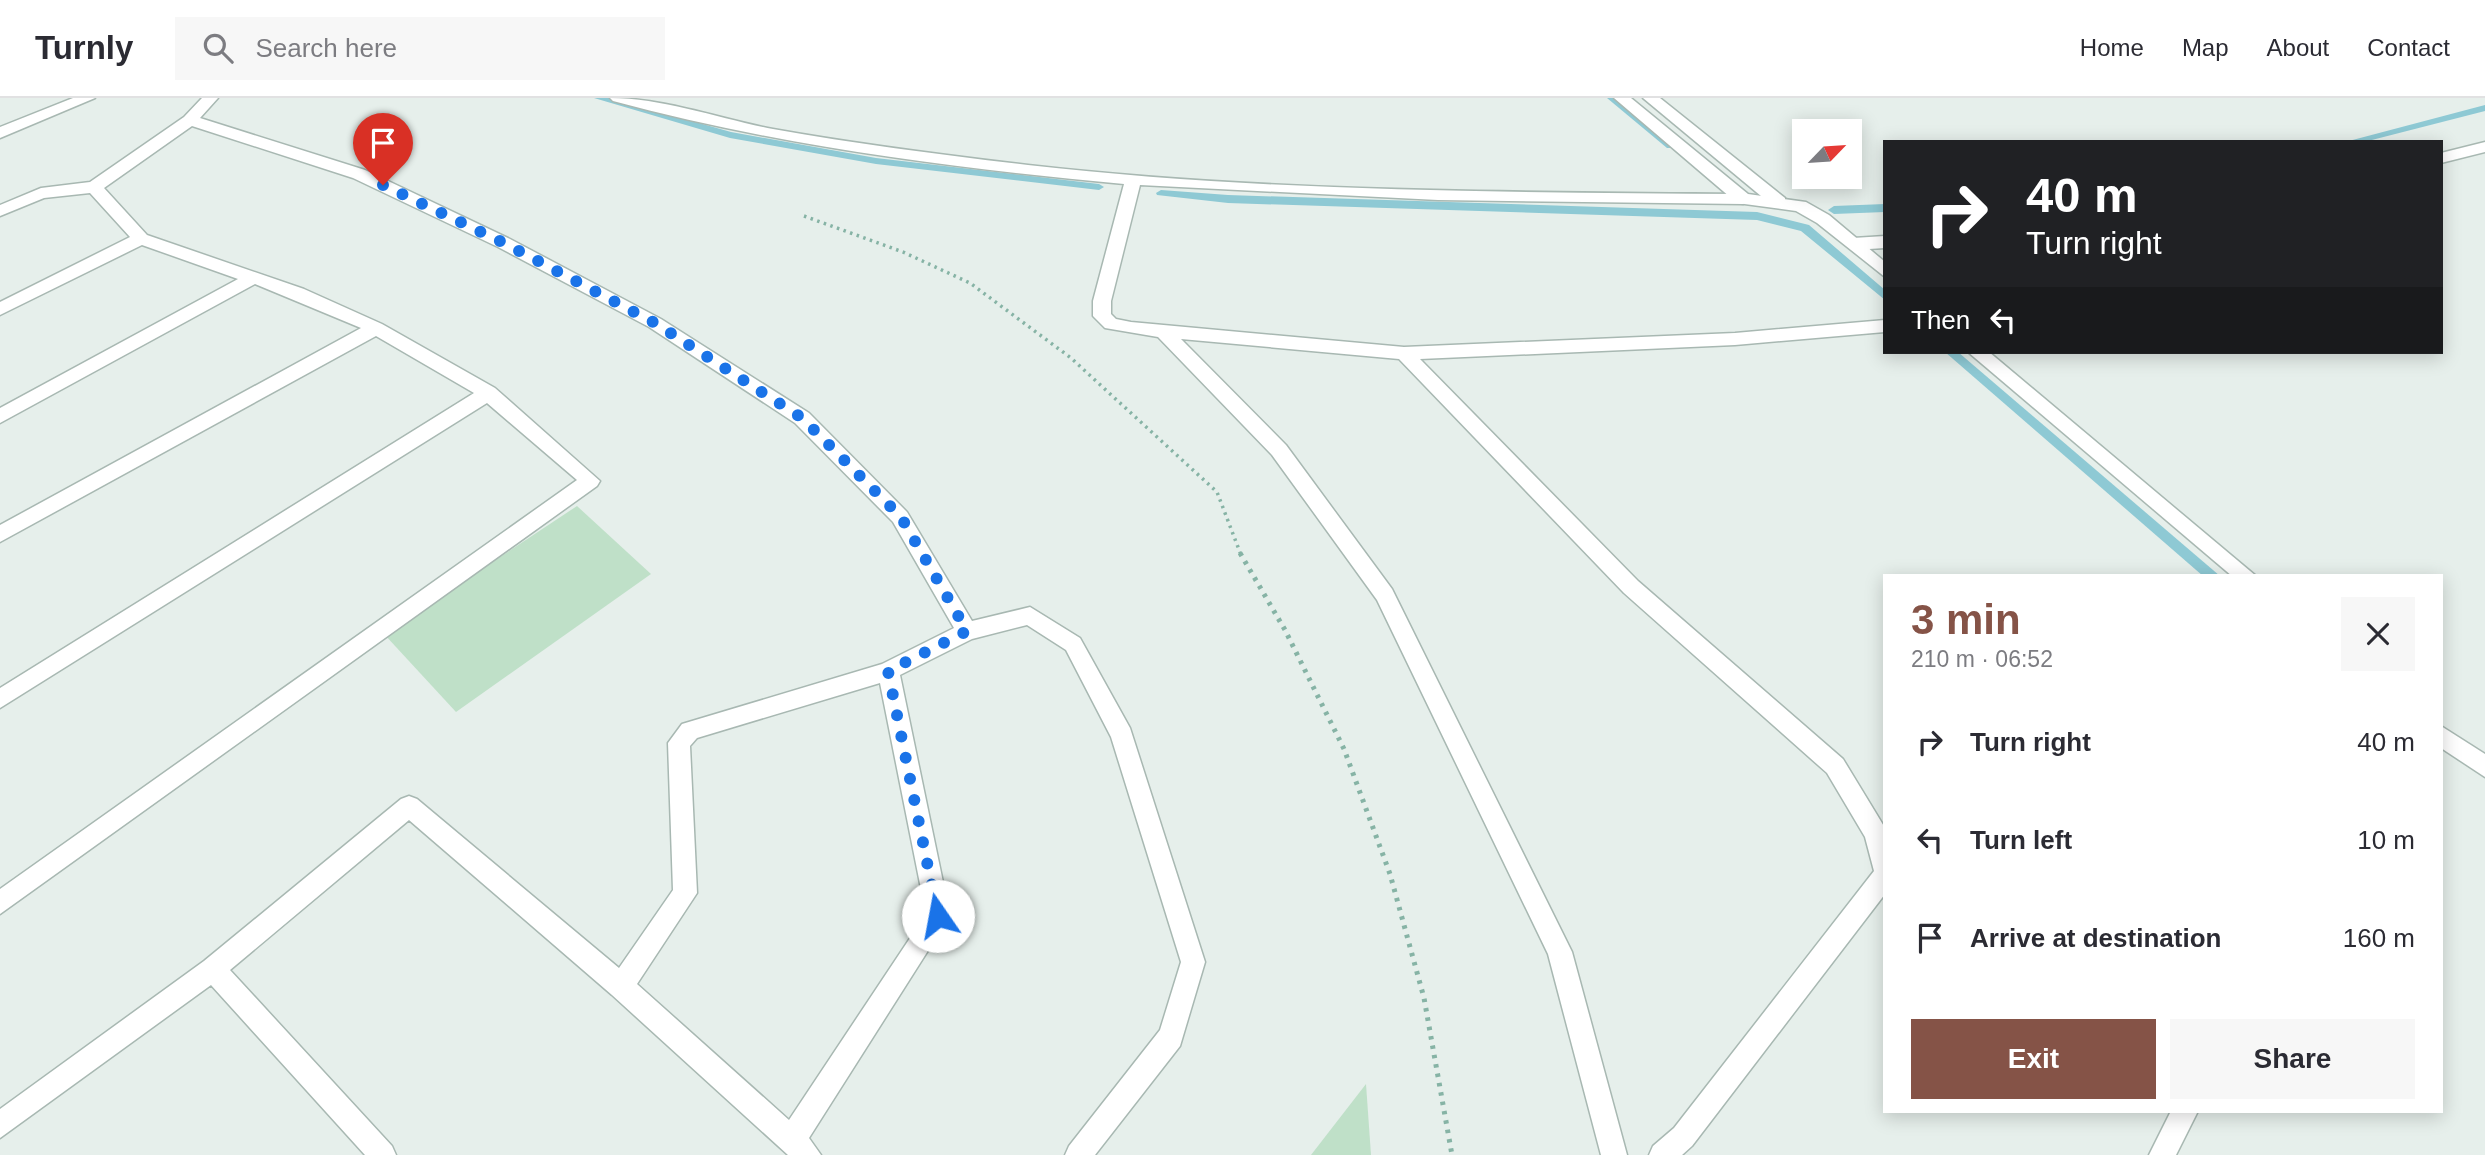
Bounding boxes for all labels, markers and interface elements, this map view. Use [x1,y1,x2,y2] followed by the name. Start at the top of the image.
[175,17,665,80] search box
[35,29,133,66] text: Turnly
[199,29,237,67] icon: search
[255,33,397,63] text: Search here
[2080,34,2144,61] text: Home
[2182,34,2229,61] text: Map
[2267,34,2329,61] text: About
[2367,34,2450,61] text: Contact
[353,113,413,185] pin
[1792,119,1862,189] north arrow
[1792,119,1862,189] map controls
[364,124,402,162] icon: arrive
[1911,168,2002,259] icon: right
[2026,168,2138,222] text: 40 m
[2026,225,2162,261] text: Turn right
[1984,301,2022,339] icon: left
[1911,305,1970,335] text: Then
[1911,596,2021,643] text: 3 min
[2341,597,2415,671] button: close
[1911,646,2053,672] text: 210 m · 06:52
[1911,723,1949,761] icon: right
[1970,727,2091,757] text: Turn right
[2357,727,2415,757] text: 40 m
[1911,821,1949,859] icon: left
[1970,825,2072,855] text: Turn left
[2357,825,2415,855] text: 10 m
[901,879,975,953] position arrow
[1911,919,1949,957] icon: arrive
[1970,923,2221,953] text: Arrive at destination
[2343,923,2415,953] text: 160 m
[1911,1019,2156,1099] button: Exit
[2170,1019,2415,1099] button: Share

